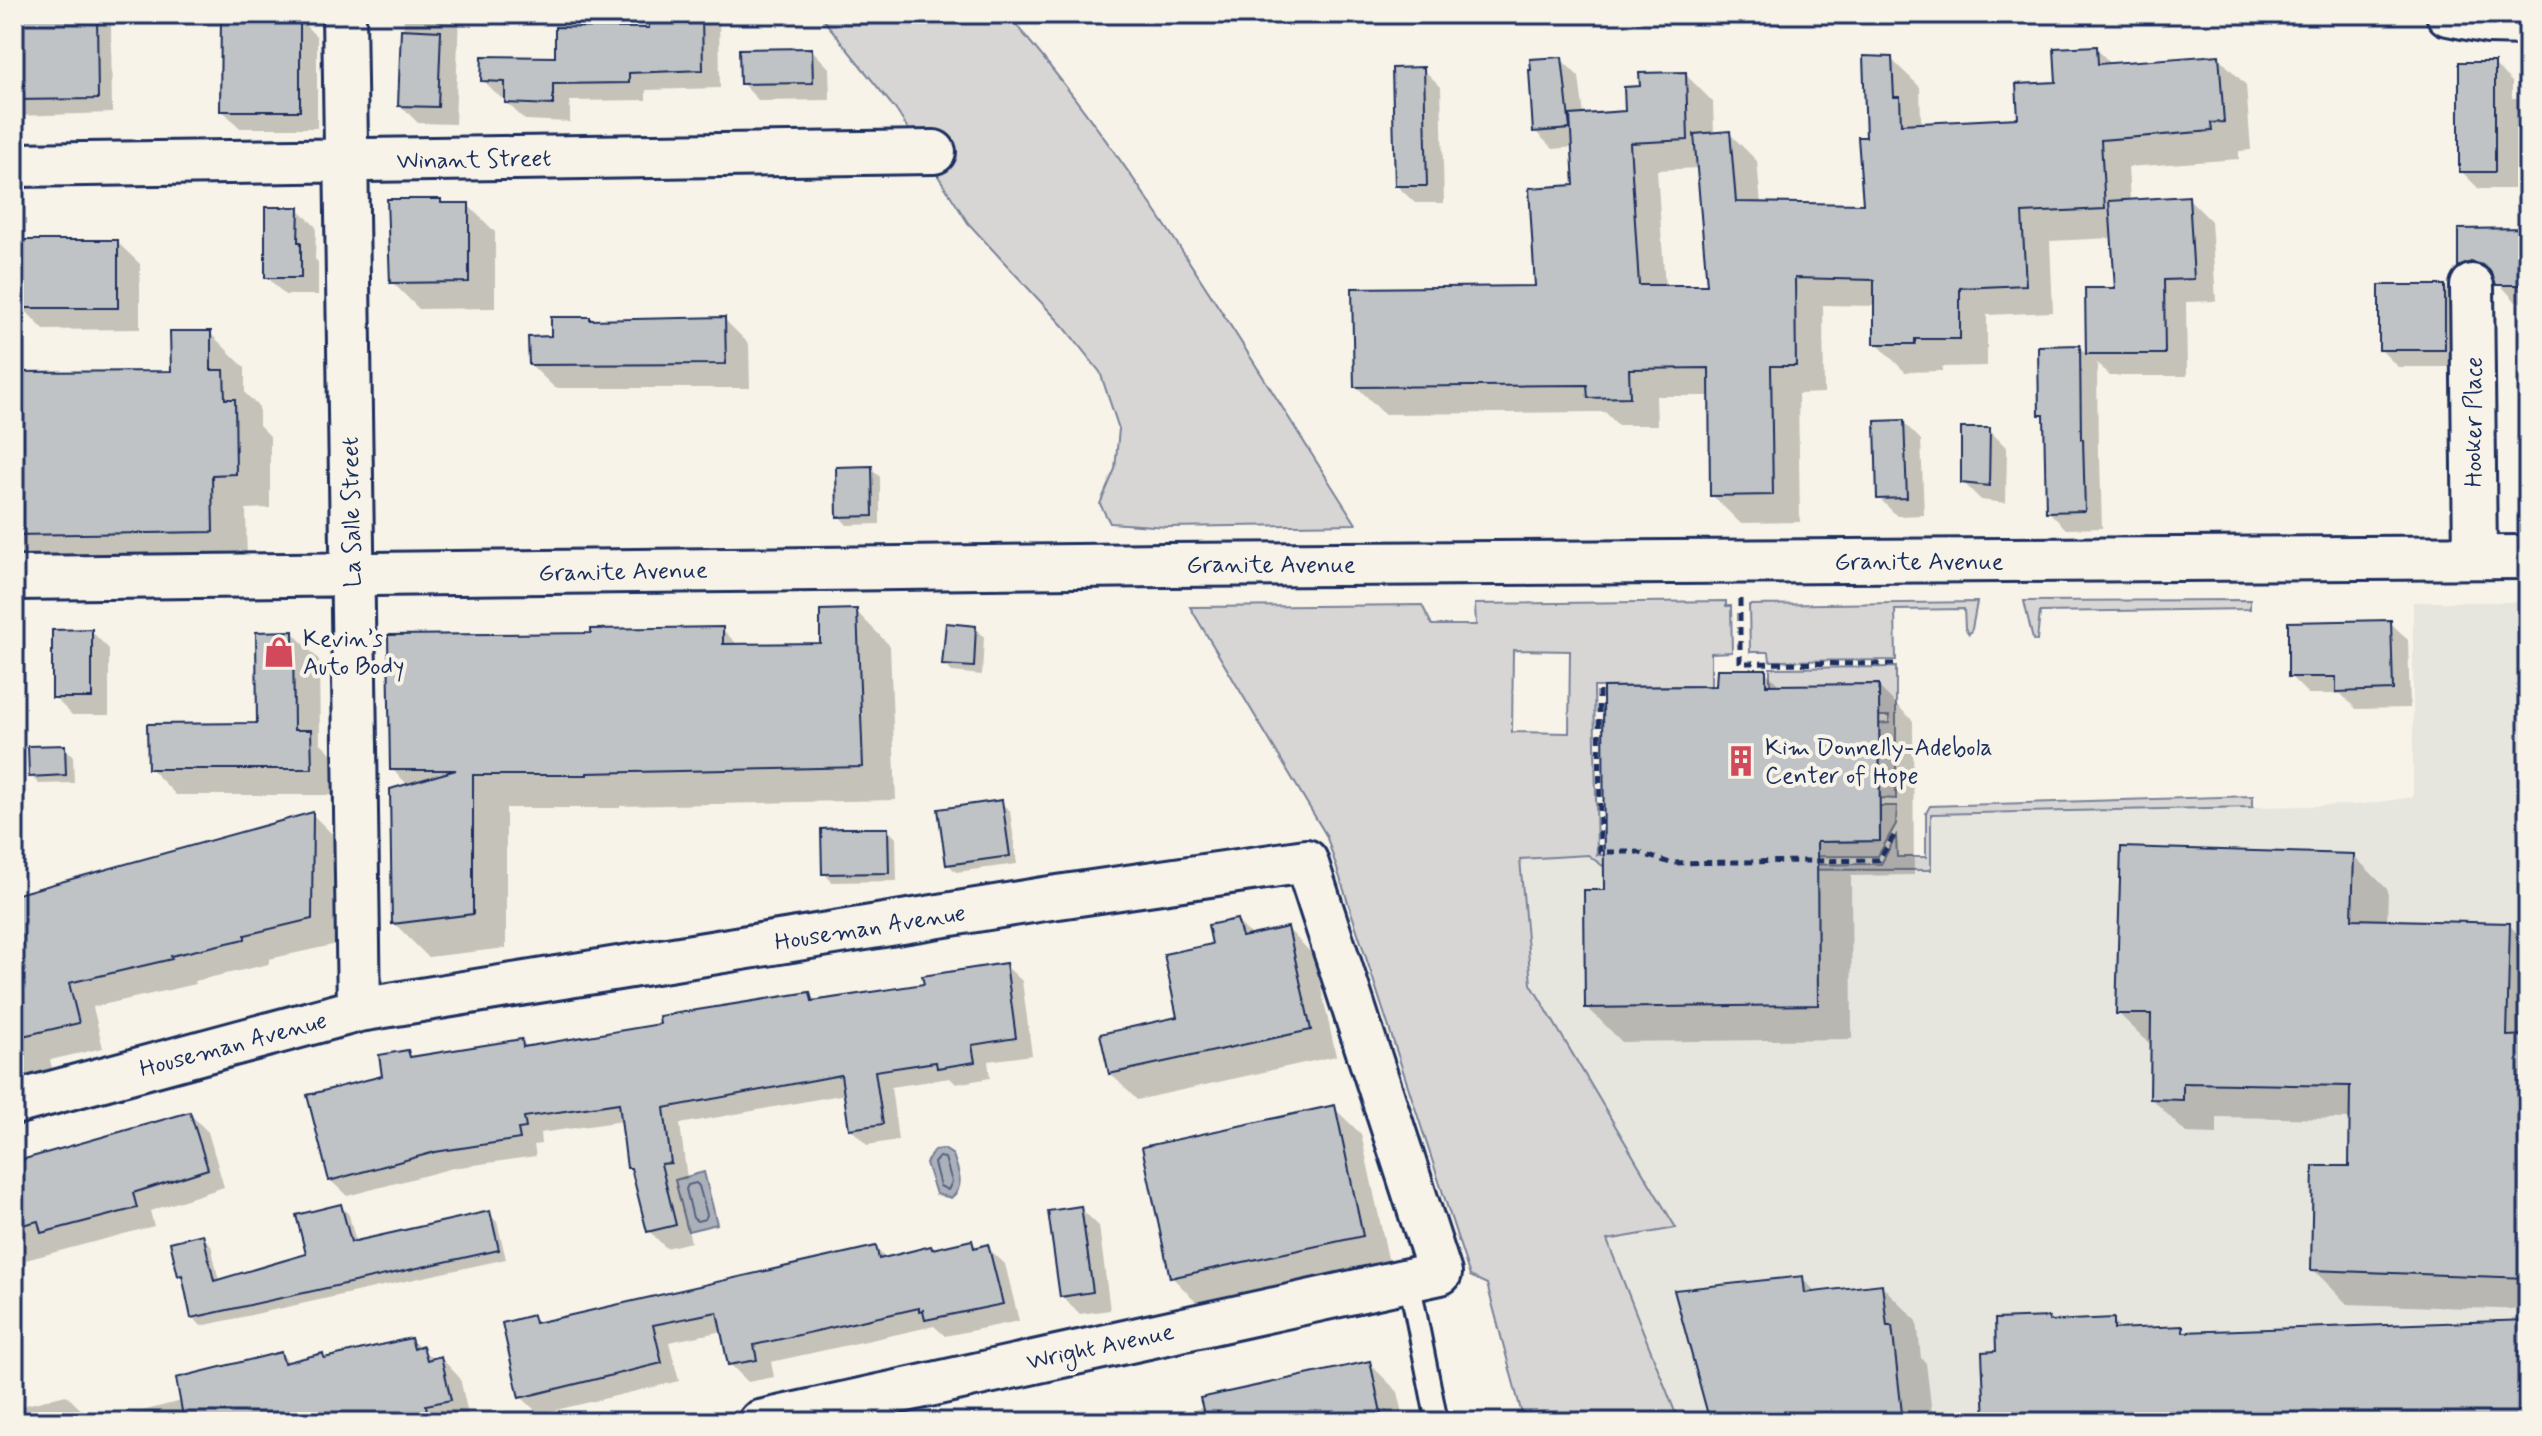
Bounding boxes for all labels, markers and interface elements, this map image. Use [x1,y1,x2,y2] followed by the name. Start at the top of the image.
[396,144,552,177] street label: Winant Street
[2459,357,2490,487] street label: Hooker Place
[336,436,369,588] street label: La Salle Street
[1834,547,2004,578] street label: Granite Avenue
[1186,550,1356,581] street label: Granite Avenue
[538,556,708,589] street label: Granite Avenue
[303,624,404,683] place label: Kevin’s Auto Body
[262,635,296,669] shop icon: Kevin’s Auto Body
[1765,733,1993,792] place label: Kim Donnelly-Adebola Center of Hope
[1724,744,1758,778] building icon: Kim Donnelly-Adebola Center of Hope
[773,898,968,959] street label: Houseman Avenue
[136,1006,331,1085] street label: Houseman Avenue
[1024,1317,1177,1380] street label: Wright Avenue

